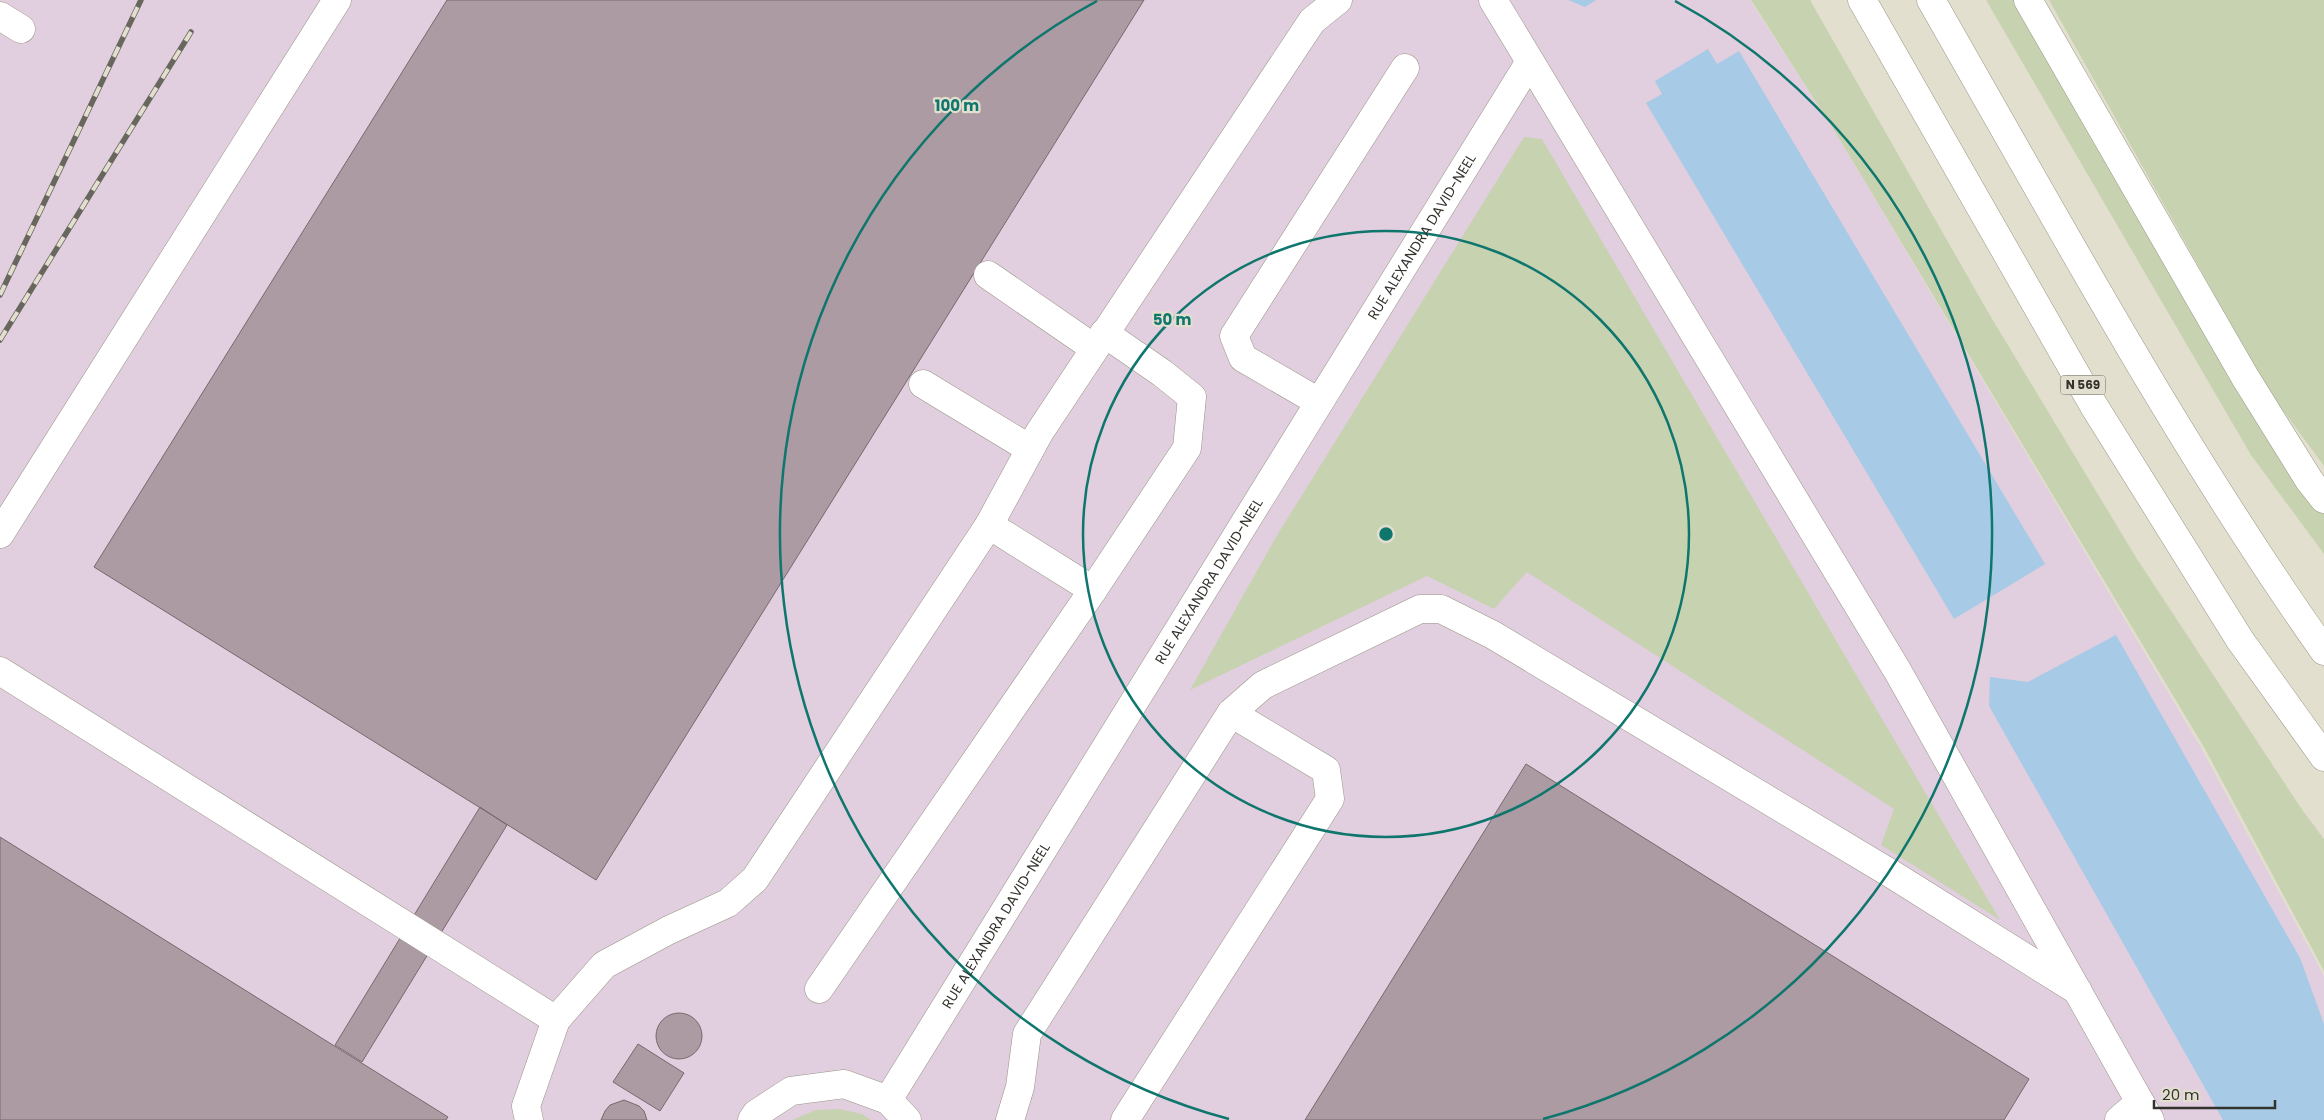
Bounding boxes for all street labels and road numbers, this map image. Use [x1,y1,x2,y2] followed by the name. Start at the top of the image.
[1363,150,1480,323] street label: RUE ALEXANDRA DAVID-NEEL
[2060,376,2106,394] road number: N 569
[1150,494,1268,668] street label: RUE ALEXANDRA DAVID-NEEL
[937,839,1055,1012] street label: RUE ALEXANDRA DAVID-NEEL

